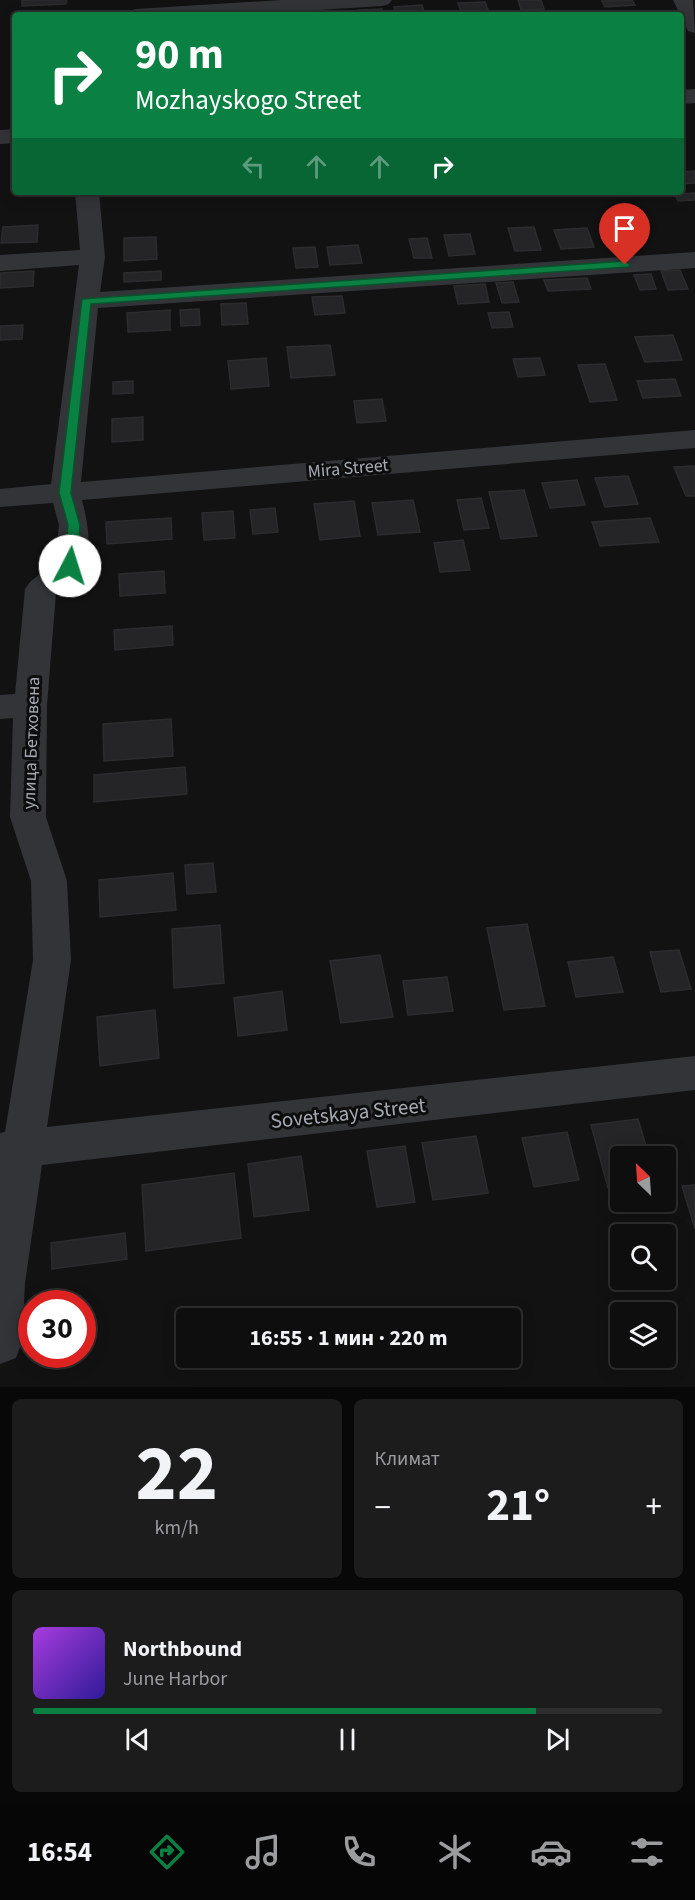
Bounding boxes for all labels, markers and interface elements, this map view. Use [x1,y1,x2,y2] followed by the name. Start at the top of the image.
[135,25,224,85] text: 90 m
[36,36,114,114] icon: right
[135,81,361,120] text: Mozhayskogo Street
[237,150,270,183] icon: left
[300,150,333,183] icon: ahead
[363,150,396,183] icon: ahead
[426,150,459,183] icon: right
[599,203,650,265] pin
[608,212,641,245] icon: arrive
[307,453,390,484] street label: Mira Street
[38,534,102,598] position arrow
[17,676,46,810] street label: улица Бетховена
[269,1090,427,1136] street label: Sovetskaya Street
[610,1146,676,1212] north arrow
[610,1146,676,1368] map controls
[610,1224,676,1290] button: search
[18,1290,96,1368] speed limit sign: 30
[610,1302,676,1368] button: layers
[249,1322,448,1354] text: 16:55 · 1 мин · 220 m
[136,1419,218,1530] text: 22
[375,1445,440,1473] text: Климат
[486,1474,550,1538] text: 21°
[375,1484,391,1531] text: −
[646,1484,662,1531] text: +
[155,1514,199,1542] text: km/h
[123,1633,242,1665] text: Northbound
[123,1665,227,1693] text: June Harbor
[121,1723,154,1756] icon: previous
[331,1723,364,1756] icon: pause
[541,1723,574,1756] icon: next
[146,1831,188,1873] icon: directions
[242,1831,284,1873] icon: music
[338,1831,380,1873] icon: phone
[434,1831,476,1873] icon: climate
[530,1831,572,1873] icon: car
[626,1831,668,1873] icon: filters
[27,1833,92,1872] text: 16:54

